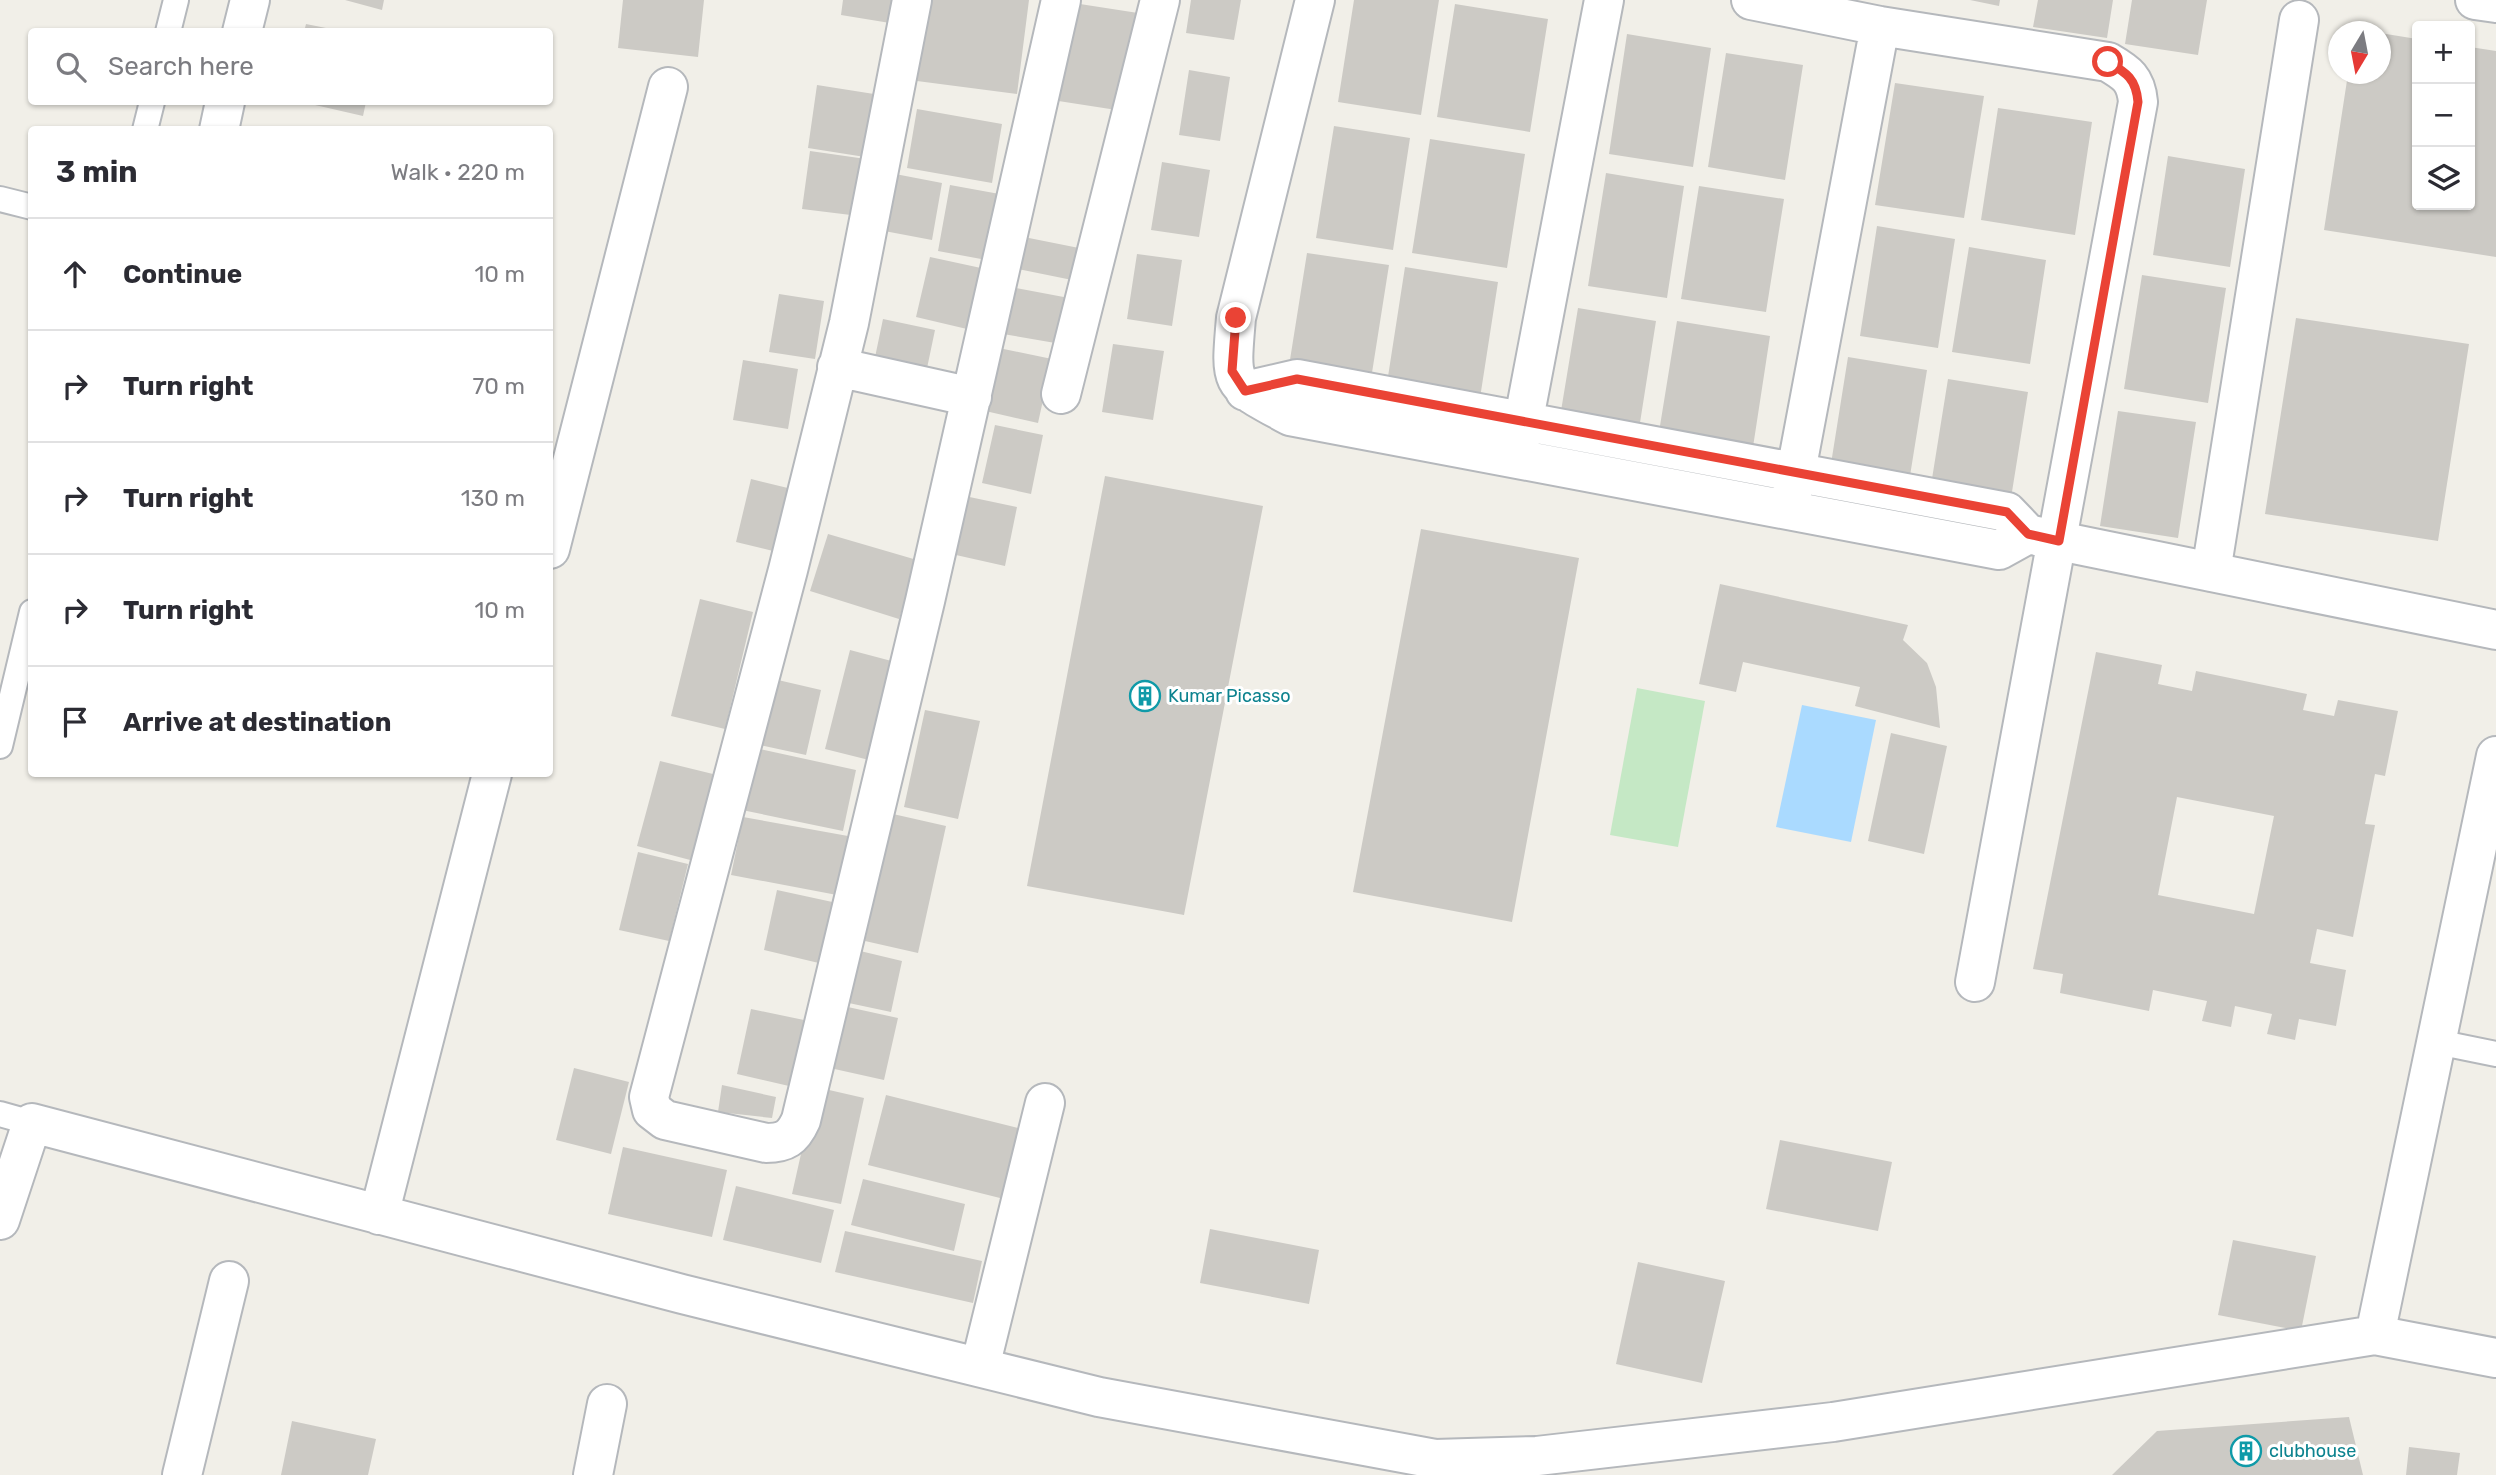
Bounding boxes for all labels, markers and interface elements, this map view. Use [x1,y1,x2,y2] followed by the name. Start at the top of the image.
[2328,21,2391,84] north arrow
[2412,21,2475,210] map controls
[2412,21,2475,84] button: +
[28,28,553,105] search box
[2092,46,2123,77] route start
[52,48,90,86] icon: search
[108,51,254,82] text: Search here
[2412,84,2475,147] button: −
[2412,147,2475,210] button: layers
[56,154,138,190] text: 3 min
[391,158,525,186] text: Walk · 220 m
[56,255,94,293] icon: ahead
[123,259,242,290] text: Continue
[474,260,525,288] text: 10 m
[1220,302,1251,333] route end
[56,367,94,405] icon: right
[123,371,253,402] text: Turn right
[473,372,525,400] text: 70 m
[56,479,94,517] icon: right
[123,483,253,514] text: Turn right
[461,484,525,512] text: 130 m
[56,591,94,629] icon: right
[123,595,253,626] text: Turn right
[474,596,525,624] text: 10 m
[1128,679,1162,713] building icon: Kumar Picasso
[1168,685,1291,707] place label: Kumar Picasso
[56,703,94,741] icon: arrive
[123,707,391,738] text: Arrive at destination
[2229,1434,2263,1468] building icon: clubhouse
[2269,1440,2356,1462] place label: clubhouse

